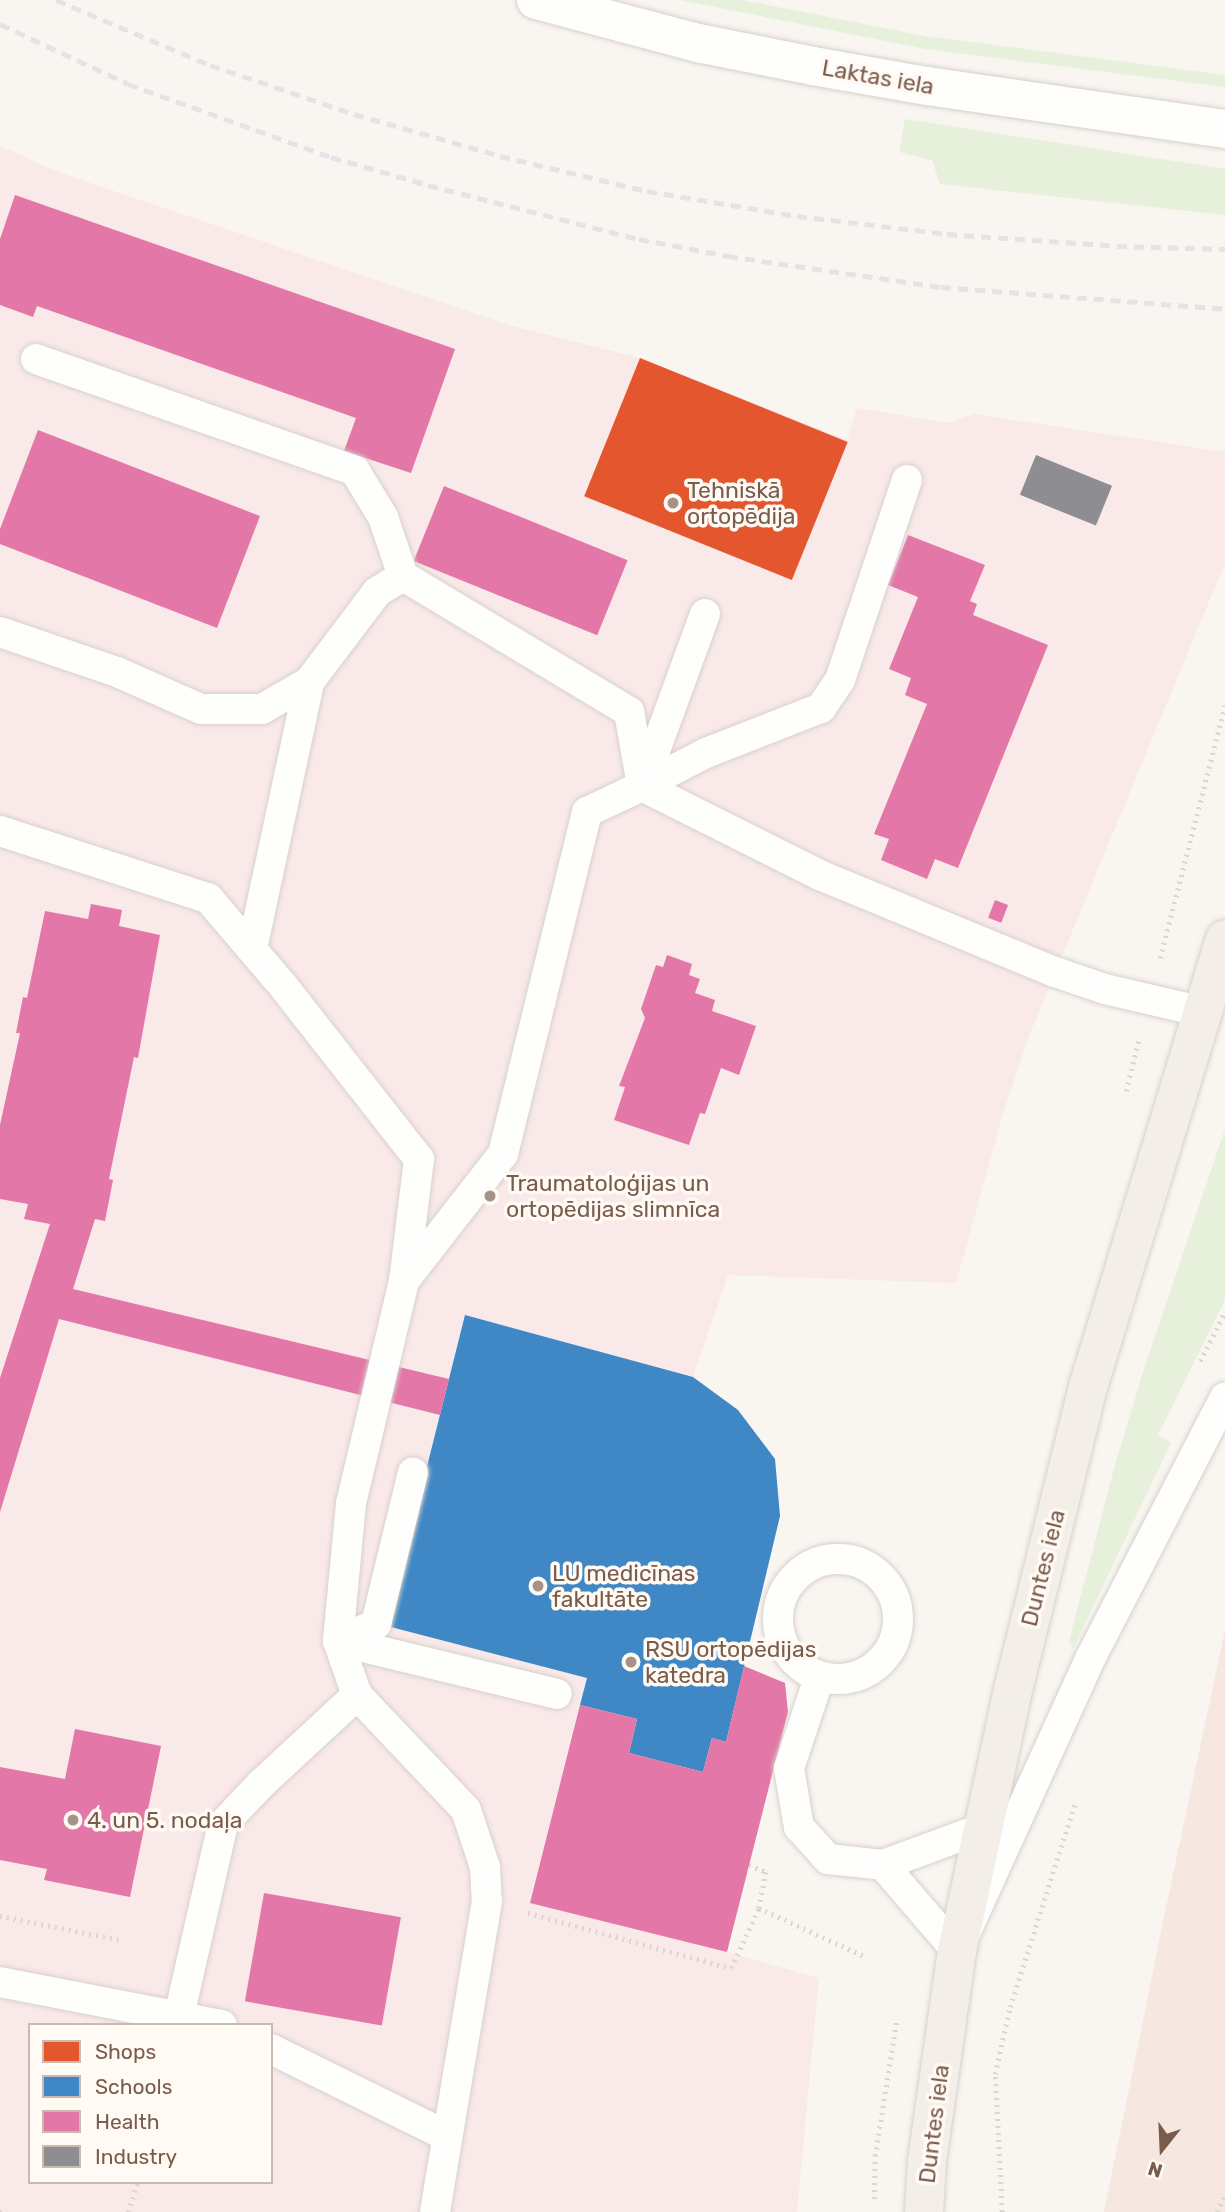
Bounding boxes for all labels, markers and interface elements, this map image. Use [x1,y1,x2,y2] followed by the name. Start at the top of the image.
[820,54,936,100] street label: Laktas iela
[687,476,796,530] place label: Tehniskā ortopēdija
[665,495,681,511] marker: Tehniskā ortopēdija
[506,1169,720,1223] place label: Traumatoloģijas un ortopēdijas slimnīca
[480,1186,500,1206] marker: Traumatoloģijas un ortopēdijas slimnīca
[1015,1507,1071,1629] street label: Duntes iela
[552,1559,696,1613] place label: LU medicīnas fakultāte
[530,1578,546,1594] marker: LU medicīnas fakultāte
[645,1635,816,1689] place label: RSU ortopēdijas katedra
[623,1654,639,1670] marker: RSU ortopēdijas katedra
[87,1806,242,1834] place label: 4. un 5. nodaļa
[65,1812,81,1828] marker: 4. un 5. nodaļa
[28,2023,273,2184] legend
[95,2039,156,2064] text: Shops
[913,2063,955,2185] street label: Duntes iela
[95,2074,172,2099] text: Schools
[95,2109,159,2134] text: Health
[1127,2114,1197,2184] north arrow
[95,2144,177,2169] text: Industry
[1145,2156,1165,2182] text: N

